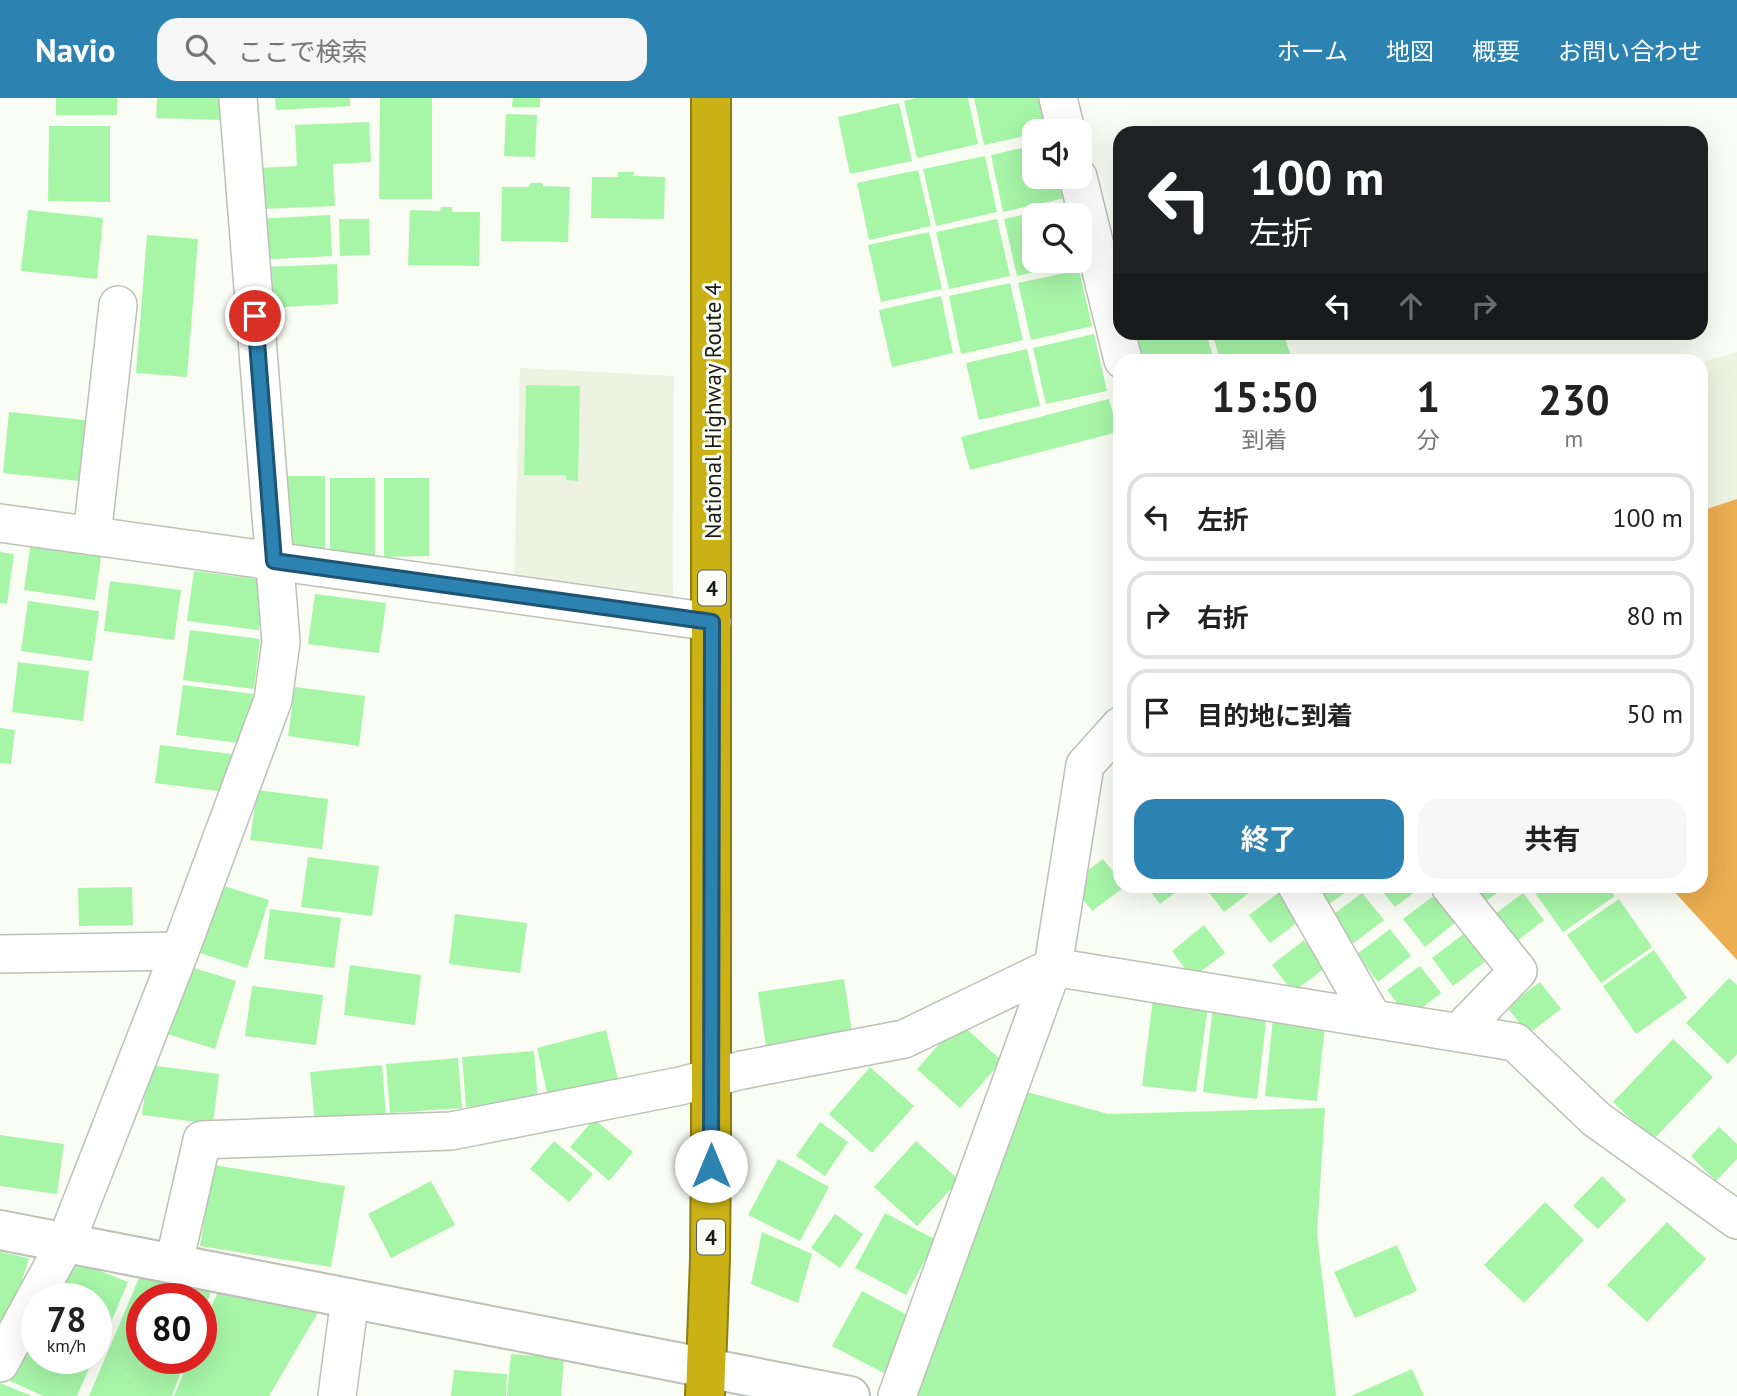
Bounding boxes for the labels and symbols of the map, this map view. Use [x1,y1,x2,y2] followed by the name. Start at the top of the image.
[698,282,727,539] street label: National Highway Route 4
[225,286,285,346] pin
[698,570,726,606] road number: 4
[674,1129,748,1203] position arrow
[697,1220,725,1254] road number: 4
[126,1283,217,1374] speed limit sign: 80

